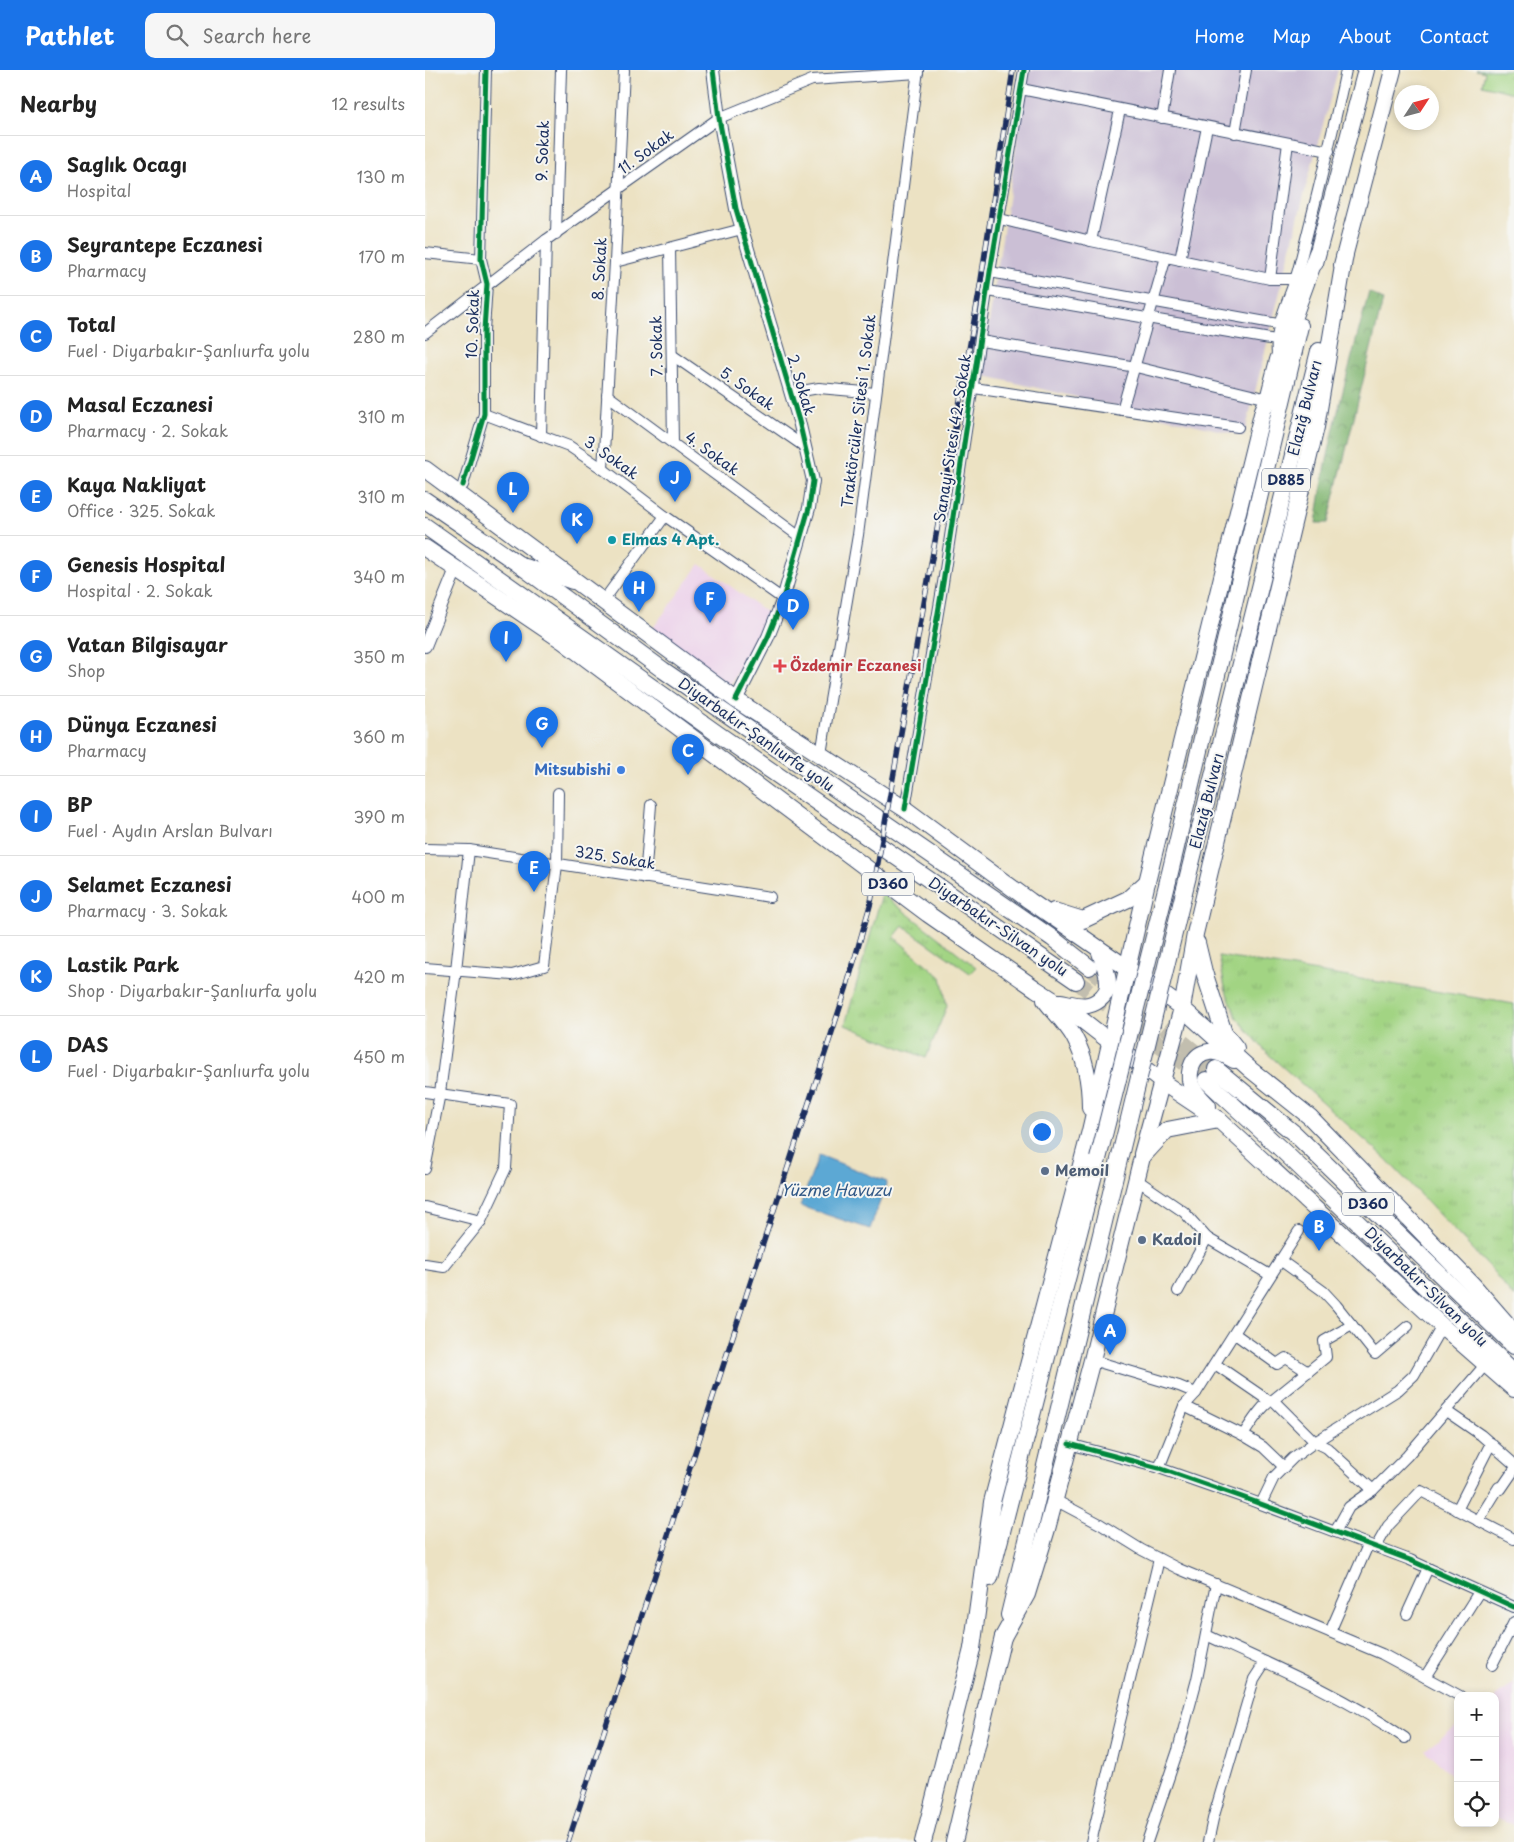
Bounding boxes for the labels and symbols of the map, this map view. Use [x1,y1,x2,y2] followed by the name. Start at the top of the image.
[1394,85,1439,130] north arrow
[529,119,554,182] street label: 9. Sokak
[612,122,678,179] street label: 11. Sokak
[585,236,612,301] street label: 8. Sokak
[459,288,484,359] street label: 10. Sokak
[834,312,881,509] street label: Traktörcüler Sitesi 1. Sokak
[643,315,668,377] street label: 7. Sokak
[782,351,823,418] street label: 2. Sokak
[927,351,976,524] street label: Sanayi Sitesi 42. Sokak
[1281,357,1327,458] street label: Elazığ Bulvarı
[716,360,781,415] street label: 5. Sokak
[681,425,745,481] street label: 4. Sokak
[580,429,644,484] street label: 3. Sokak
[659,461,691,502] pin: J
[1262,468,1310,492] road number: D885
[497,472,529,513] pin: L
[561,503,593,544] pin: K
[622,527,719,550] place label: Elmas 4 Apt.
[606,534,618,546] marker: Elmas 4 Apt.
[623,571,655,612] pin: H
[694,582,726,623] pin: F
[777,589,809,630] pin: D
[490,621,522,662] pin: I
[790,653,921,676] place label: Özdemir Eczanesi
[774,660,786,672] marker: Özdemir Eczanesi
[674,671,840,796] street label: Diyarbakır-Şanlıurfa yolu
[526,707,558,748] pin: G
[672,734,704,775] pin: C
[1183,750,1229,851] street label: Elazığ Bulvarı
[534,757,611,780] place label: Mitsubishi
[615,764,627,776] marker: Mitsubishi
[573,839,658,874] street label: 325. Sokak
[518,851,550,892] pin: E
[924,870,1073,981] street label: Diyarbakır-Silvan yolu
[862,872,914,896] road number: D360
[1029,1119,1055,1145] your location
[1055,1158,1109,1181] place label: Memoil
[1039,1165,1051,1177] marker: Memoil
[781,1177,893,1201] water label: Yüzme Havuzu
[1342,1192,1394,1216] road number: D360
[1303,1210,1335,1251] pin: B
[1360,1221,1494,1351] street label: Diyarbakır-Silvan yolu
[1152,1227,1202,1250] place label: Kadoil
[1136,1234,1148,1246] marker: Kadoil
[1094,1314,1126,1355] pin: A

